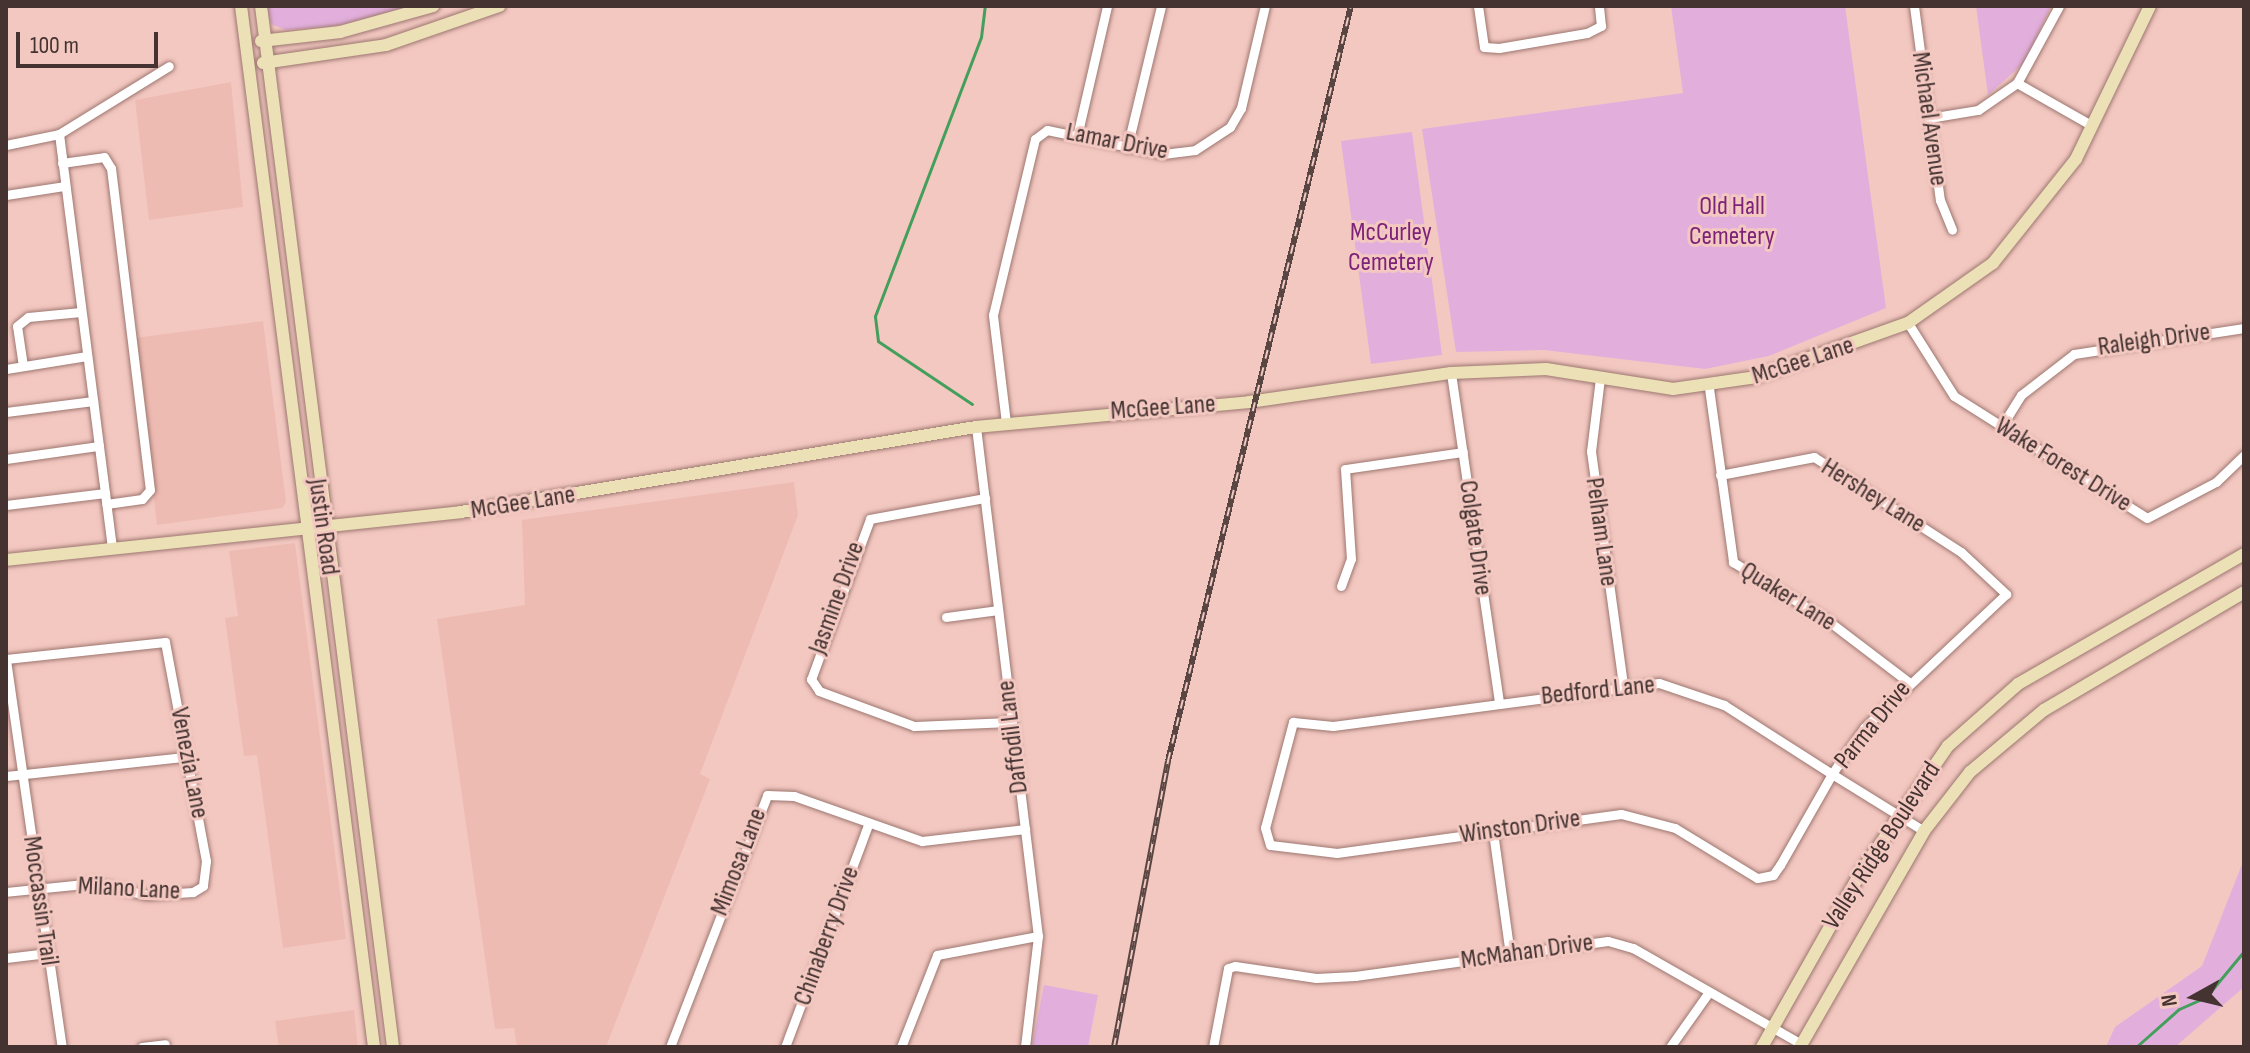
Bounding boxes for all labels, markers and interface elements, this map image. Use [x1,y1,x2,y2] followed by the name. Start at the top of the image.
[20,16,162,66] scale bar
[30,31,79,60] text: 100 m
[1904,50,1954,188] street label: Michael Avenue
[1063,117,1171,167] street label: Lamar Drive
[1689,191,1775,252] park label: Old Hall Cemetery
[1348,217,1434,278] park label: McCurley Cemetery
[2096,317,2212,363] street label: Raleigh Drive
[1748,330,1858,392] street label: McGee Lane
[1109,389,1217,427] street label: McGee Lane
[1989,411,2137,519] street label: Wake Forest Drive
[1815,452,1931,540] street label: Hershey Lane
[1578,476,1624,588] street label: Pelham Lane
[301,477,345,577] street label: Justin Road
[469,479,577,527] street label: McGee Lane
[1451,479,1499,597] street label: Colgate Drive
[802,538,872,658] street label: Jasmine Drive
[1735,556,1841,638] street label: Quaker Lane
[1540,670,1656,712] street label: Bedford Lane
[1828,675,1918,775] street label: Parma Drive
[991,679,1035,795] street label: Daffodil Lane
[163,705,215,821] street label: Venezia Lane
[1816,756,1948,936] street label: Valley Ridge Boulevard
[1458,803,1582,851] street label: Winston Drive
[704,804,774,920] street label: Mimosa Lane
[15,834,65,968] street label: Moccassin Trail
[787,862,867,1010] street label: Chinaberry Drive
[77,871,181,907] street label: Milano Lane
[1459,927,1595,977] street label: McMahan Drive
[2154,957,2234,1037] north arrow
[2156,993,2184,1008] text: N

